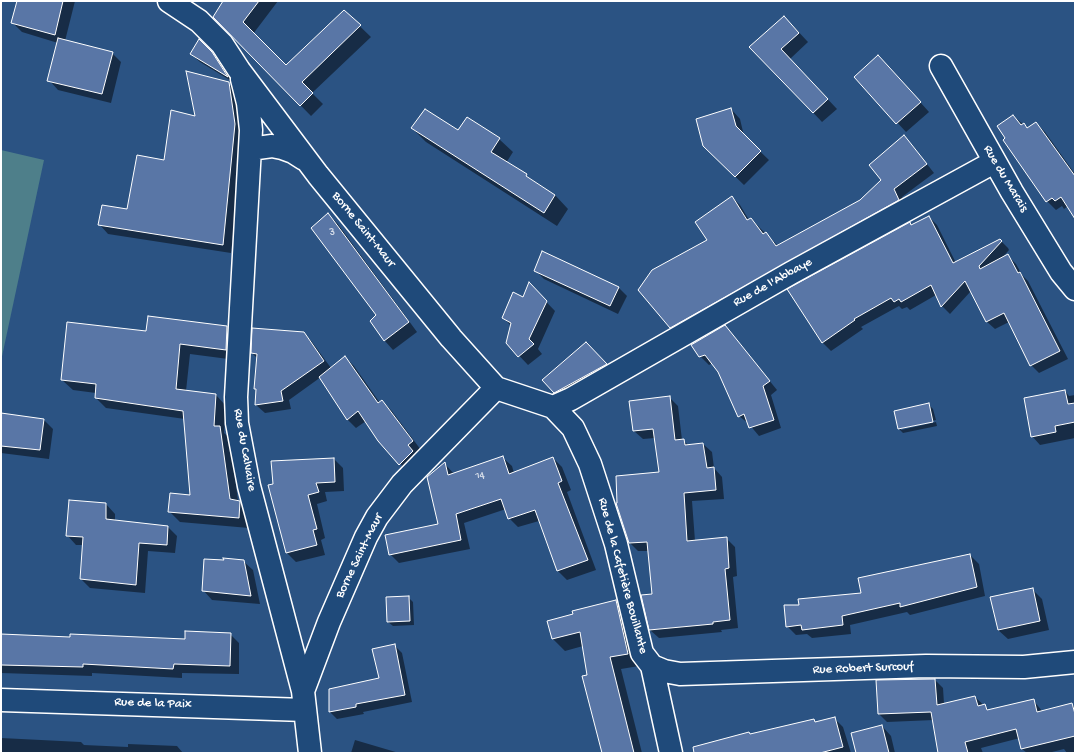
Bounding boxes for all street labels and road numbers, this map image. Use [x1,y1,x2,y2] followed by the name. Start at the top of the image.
[979,143,1031,215] street label: Rue du Marais
[328,189,398,271] street label: Borne Saint-Maur
[731,255,815,311] street label: Rue de l'Abbaye
[229,407,259,493] street label: Rue du Calvaire
[594,496,650,656] street label: Rue de la Cafetière Bouillante
[333,511,387,601] street label: Borne Saint-Maur
[812,659,914,679] street label: Rue Robert Surcouf
[114,695,192,713] street label: Rue de la Paix

